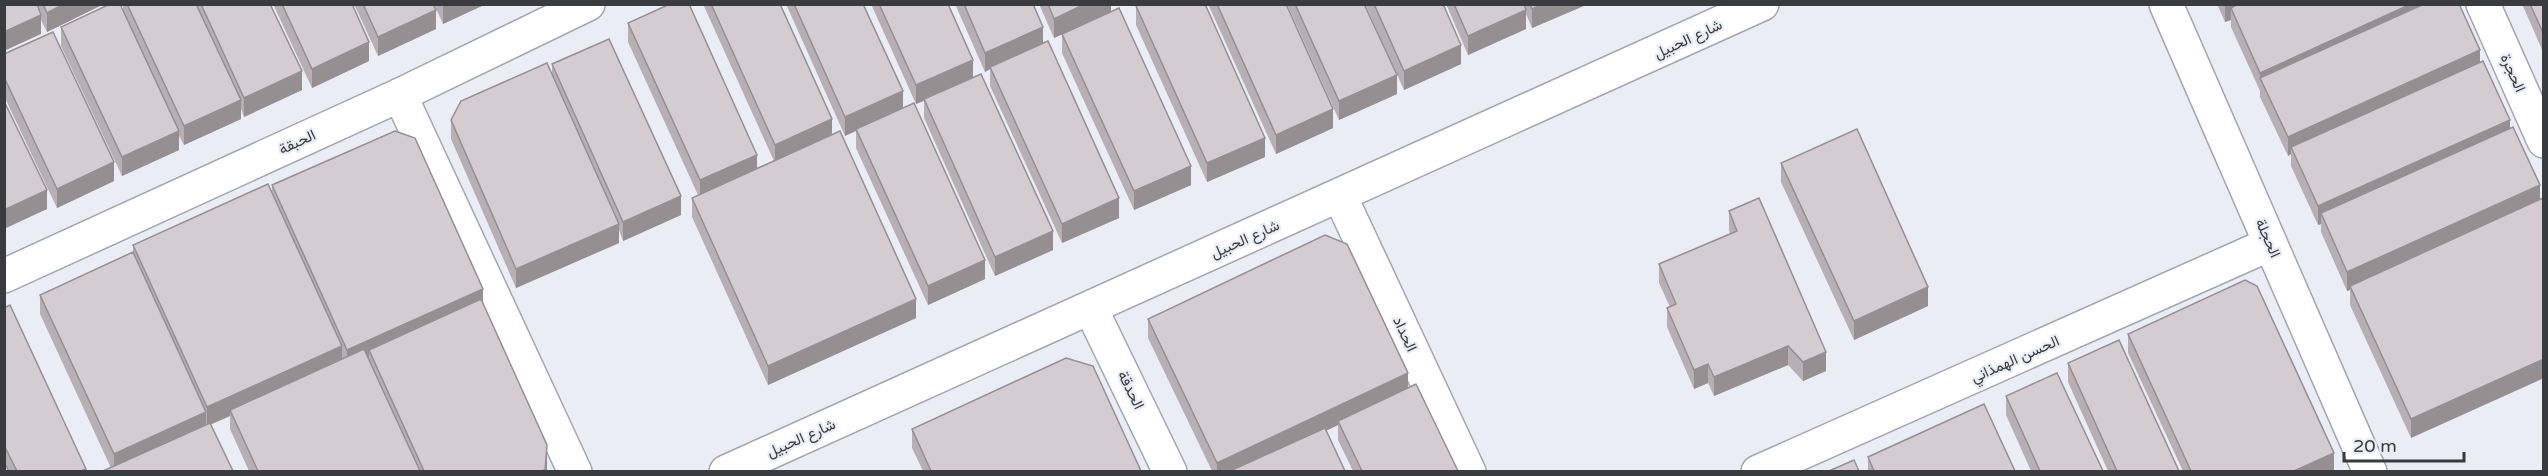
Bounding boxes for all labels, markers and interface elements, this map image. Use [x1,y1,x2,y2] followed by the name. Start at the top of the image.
[1651,15,1726,64] street label: شارع الحبيل
[2497,51,2529,95] street label: الحجرة
[276,126,318,158] street label: الحبقة
[1208,216,1283,264] street label: شارع الحبيل
[2251,216,2285,260] street label: الحجلة
[1389,314,1421,354] street label: الحداد
[1968,332,2064,390] street label: الحسن الهمذاني
[1114,368,1148,412] street label: الحدقة
[764,415,839,463] street label: شارع الحبيل
[2344,425,2464,463] scale bar
[2353,435,2397,457] text: 20 m

